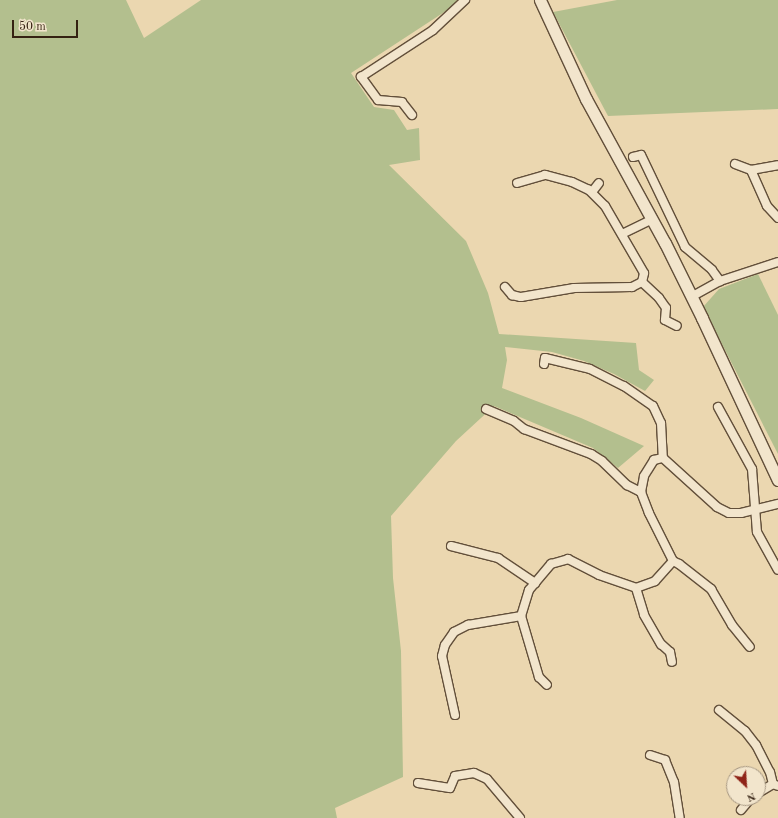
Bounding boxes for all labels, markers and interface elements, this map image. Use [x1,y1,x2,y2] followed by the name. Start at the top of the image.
[14,12,80,38] scale bar
[19,21,46,33] text: 50 m
[726,766,766,806] north arrow
[745,790,757,803] text: N

